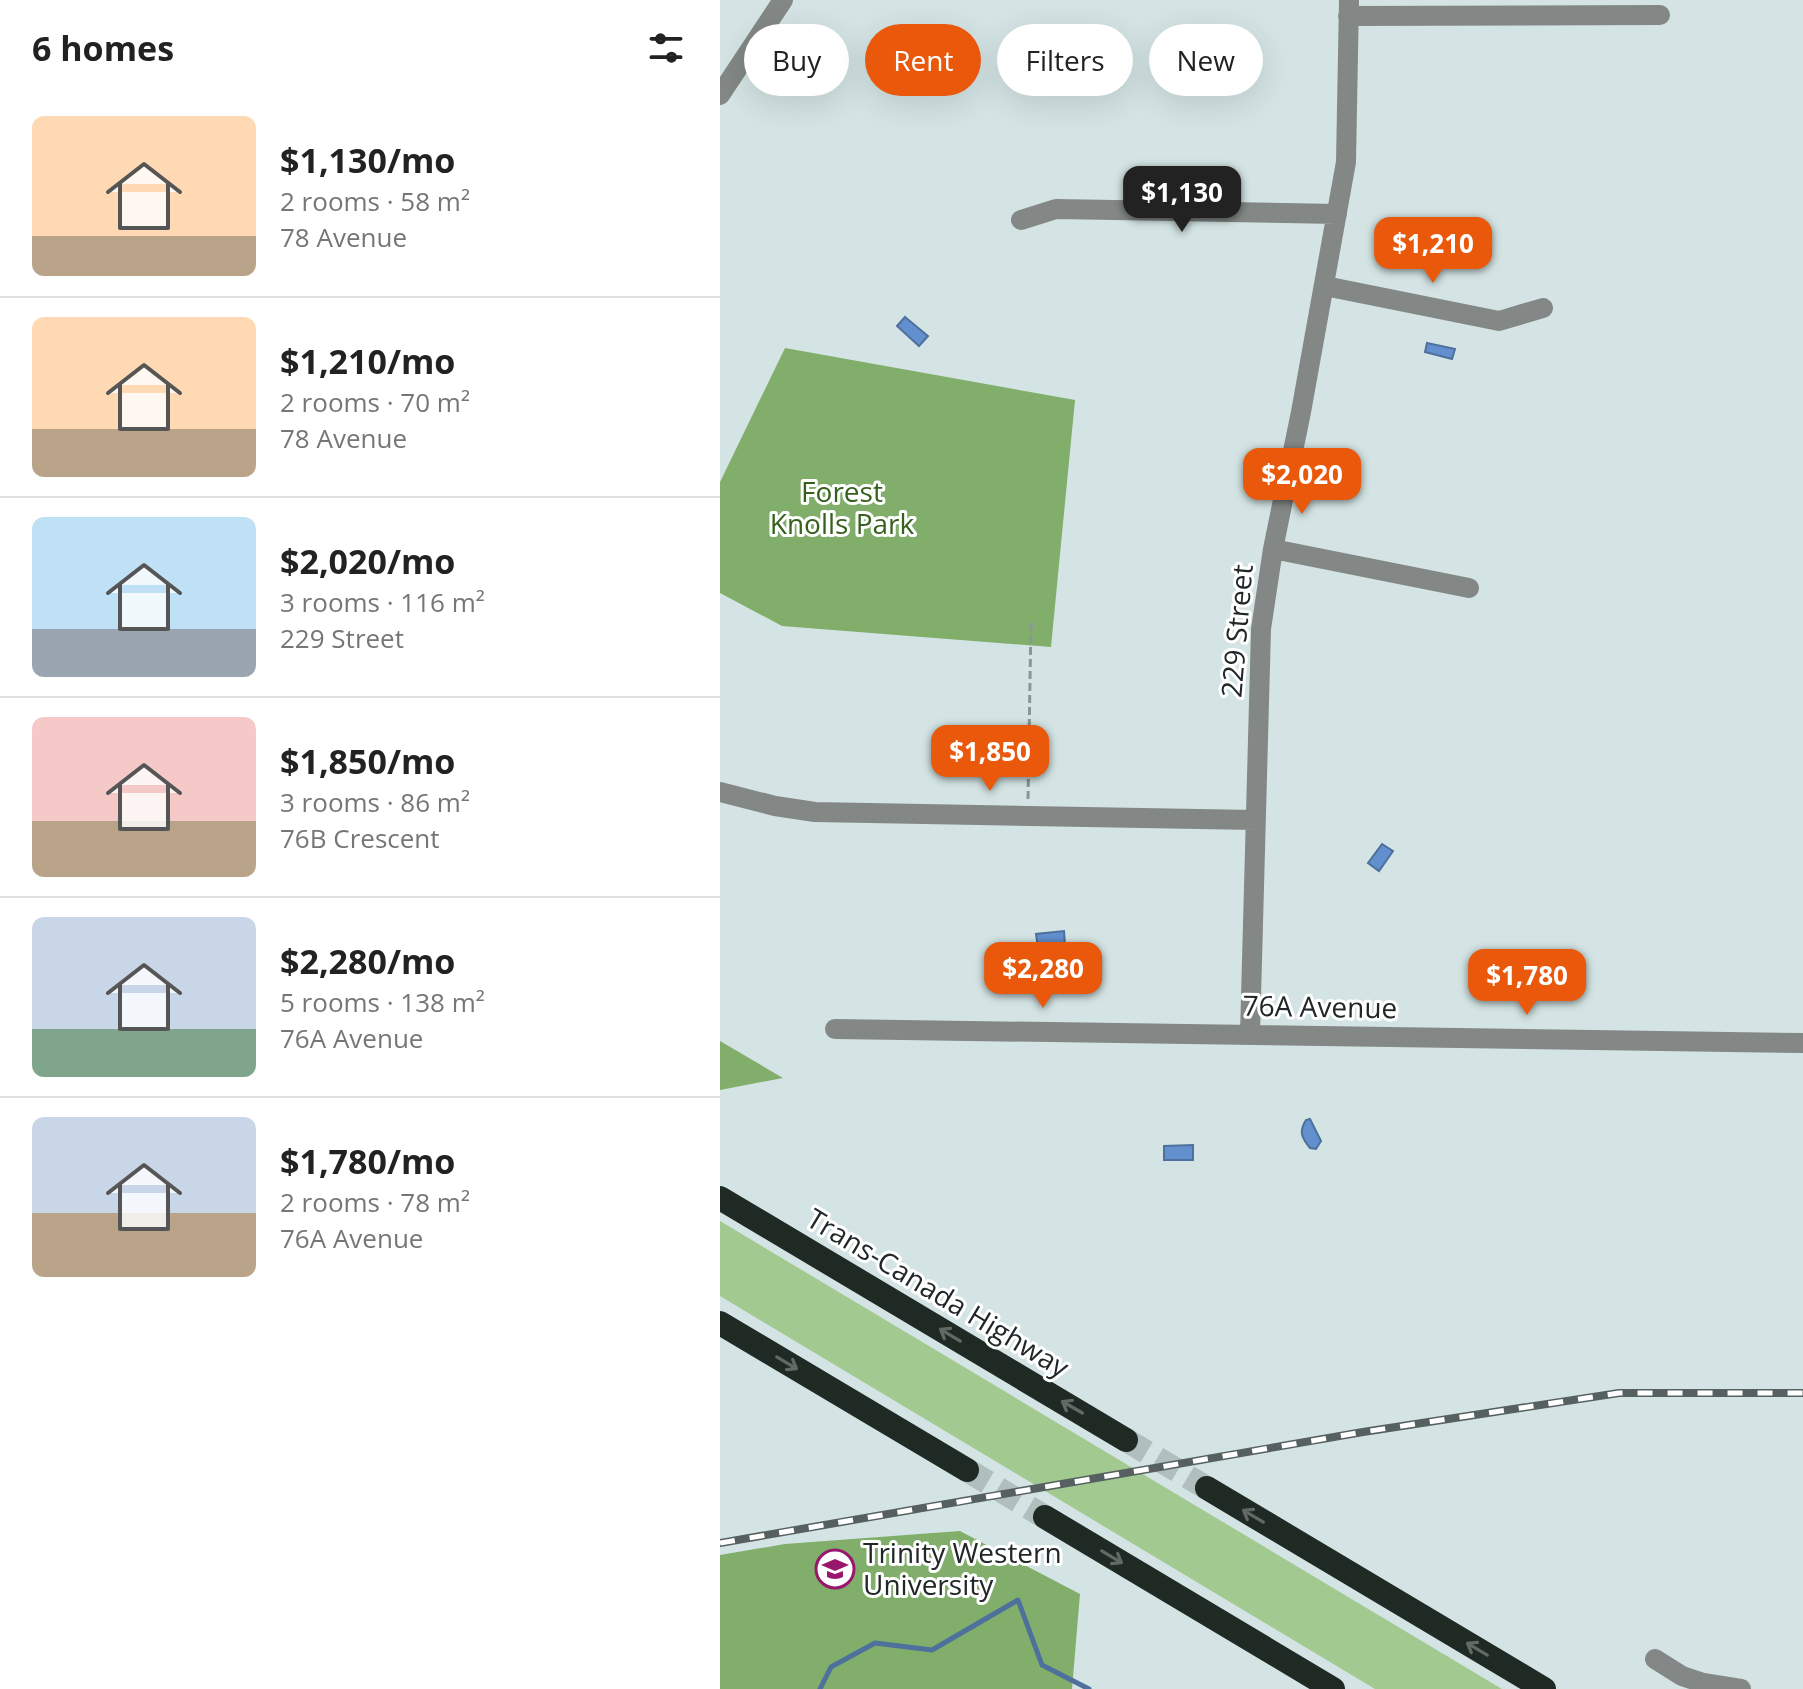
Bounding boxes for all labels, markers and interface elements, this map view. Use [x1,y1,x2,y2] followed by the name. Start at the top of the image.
[744,24,849,96] chip: Buy
[865,24,981,96] chip: Rent
[997,24,1133,96] chip: Filters
[1149,24,1263,96] chip: New
[32,25,174,71] text: 6 homes
[644,26,688,70] icon: filters
[280,137,455,183] text: $1,130/mo
[96,148,192,244] icon: home
[1117,166,1247,234] pin: $1,130
[1141,174,1223,210] text: $1,130
[280,183,470,219] text: 2 rooms · 58 m²
[1368,217,1498,285] pin: $1,210
[280,219,407,255] text: 78 Avenue
[1392,225,1474,261] text: $1,210
[280,338,455,384] text: $1,210/mo
[96,349,192,445] icon: home
[280,384,470,420] text: 2 rooms · 70 m²
[280,420,407,456] text: 78 Avenue
[1237,448,1367,516] pin: $2,020
[1261,456,1343,492] text: $2,020
[770,472,915,542] park label: Forest Knolls Park
[280,538,455,584] text: $2,020/mo
[96,549,192,645] icon: home
[1211,563,1261,699] street label: 229 Street
[280,584,485,620] text: 3 rooms · 116 m²
[280,620,404,656] text: 229 Street
[925,725,1055,793] pin: $1,850
[949,733,1031,769] text: $1,850
[280,738,455,784] text: $1,850/mo
[96,749,192,845] icon: home
[280,784,470,820] text: 3 rooms · 86 m²
[280,820,440,856] text: 76B Crescent
[280,938,455,984] text: $2,280/mo
[978,942,1108,1010] pin: $2,280
[96,949,192,1045] icon: home
[1462,949,1592,1017] pin: $1,780
[1002,950,1084,986] text: $2,280
[1486,957,1568,993] text: $1,780
[280,984,485,1020] text: 5 rooms · 138 m²
[1242,986,1398,1026] street label: 76A Avenue
[280,1020,423,1056] text: 76A Avenue
[280,1138,455,1184] text: $1,780/mo
[96,1149,192,1245] icon: home
[280,1184,470,1220] text: 2 rooms · 78 m²
[800,1199,1077,1386] street label: Trans-Canada Highway
[280,1220,423,1256] text: 76A Avenue
[939,1327,962,1343] one-way arrow
[775,1355,798,1371] one-way arrow
[1060,1399,1083,1415] one-way arrow
[1242,1507,1265,1523] one-way arrow
[863,1533,1062,1603] place label: Trinity Western University
[814,1548,856,1590] school or university icon: Trinity Western University
[1100,1549,1123,1565] one-way arrow
[1466,1641,1489,1657] one-way arrow

